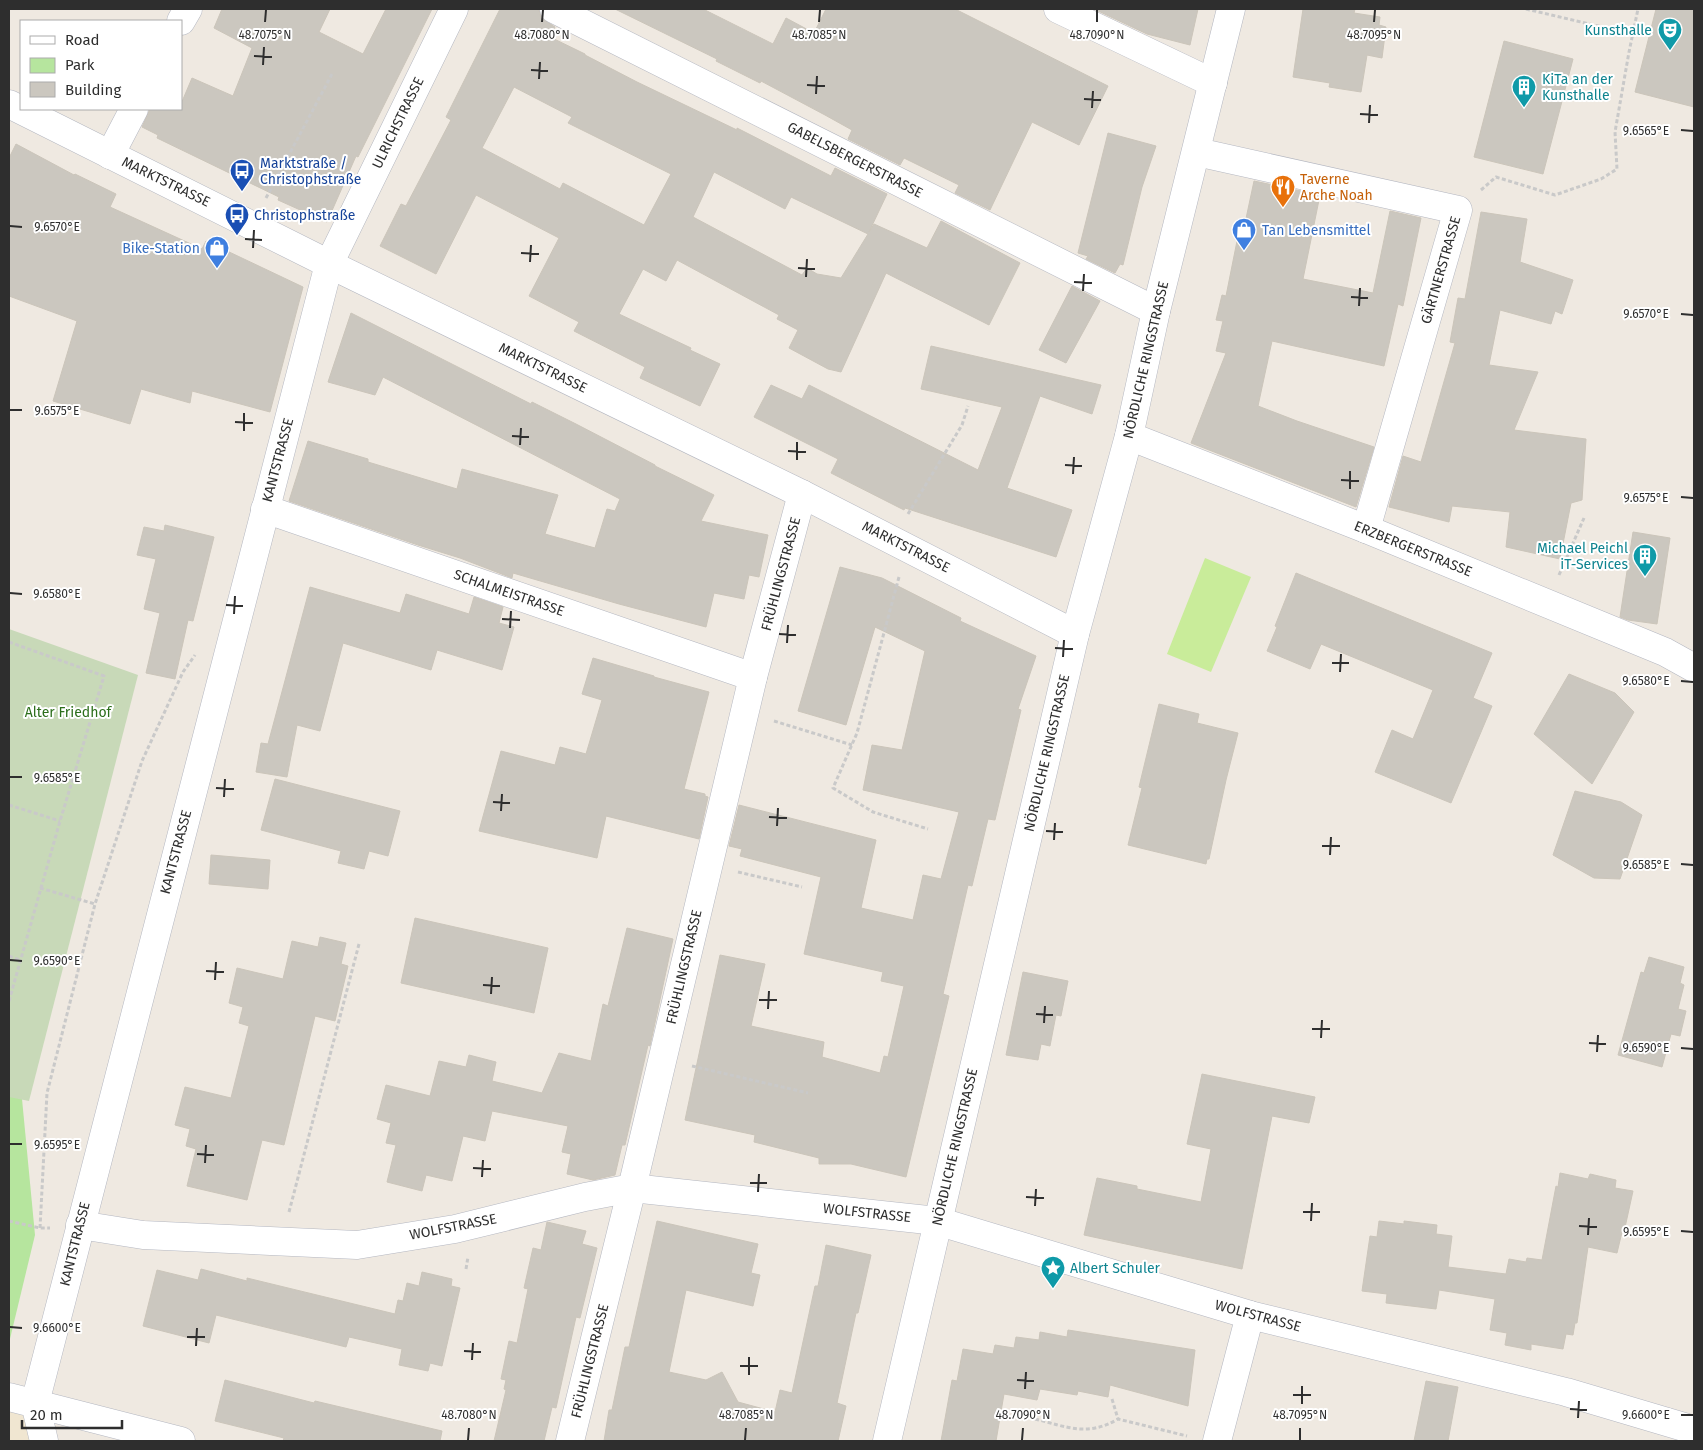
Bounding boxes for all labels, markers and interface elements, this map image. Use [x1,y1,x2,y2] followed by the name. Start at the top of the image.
[1657,17,1683,51] theatre icon: Kunsthalle
[20,20,182,110] legend
[1584,22,1652,39] place label: Kunsthalle
[238,28,292,42] text: 48.7075°N
[514,28,570,42] text: 48.7080°N
[792,28,846,42] text: 48.7085°N
[1069,28,1125,42] text: 48.7090°N
[1347,28,1401,42] text: 48.7095°N
[65,31,100,49] text: Road
[65,56,95,74] text: Park
[1542,71,1614,104] place label: KiTa an der Kunsthalle
[368,74,428,172] street label: ULRICHSTRASSE
[1511,74,1537,108] building icon: KiTa an der Kunsthalle
[65,81,121,99] text: Building
[784,118,926,202] street label: GABELSBERGERSTRASSE
[1623,124,1669,138] text: 9.6565°E
[119,153,213,211] street label: MARKTSTRASSE
[260,155,361,188] place label: Marktstraße / Christophstraße
[229,158,255,192] bus stop icon: Marktstraße / Christophstraße
[1300,171,1373,204] place label: Taverne Arche Noah
[1270,174,1296,208] restaurant icon: Taverne Arche Noah
[224,202,250,236] bus stop icon: Christophstraße
[254,207,355,224] place label: Christophstraße
[1417,214,1465,326] street label: GÄRTNERSTRASSE
[1231,217,1257,251] shop icon: Tan Lebensmittel
[34,220,80,234] text: 9.6570°E
[1262,222,1371,239] place label: Tan Lebensmittel
[204,235,230,269] shop icon: Bike-Station
[122,240,200,257] place label: Bike-Station
[1119,279,1172,440] street label: NÖRDLICHE RINGSTRASSE
[1623,307,1669,321] text: 9.6570°E
[496,339,590,397] street label: MARKTSTRASSE
[35,404,79,418] text: 9.6575°E
[259,416,297,504] street label: KANTSTRASSE
[1624,491,1668,505] text: 9.6575°E
[757,515,804,633] street label: FRÜHLINGSTRASSE
[859,518,953,576] street label: MARKTSTRASSE
[1351,518,1475,580] street label: ERZBERGERSTRASSE
[1537,540,1628,573] place label: Michael Peichl iT-Services
[1632,543,1658,577] building icon: Michael Peichl iT-Services
[451,566,567,620] street label: SCHALMEISTRASSE
[33,587,81,601] text: 9.6580°E
[1020,672,1073,833] street label: NÖRDLICHE RINGSTRASSE
[1622,674,1670,688] text: 9.6580°E
[25,704,113,721] park label: Alter Friedhof
[34,771,80,785] text: 9.6585°E
[157,808,195,896] street label: KANTSTRASSE
[1623,858,1669,872] text: 9.6585°E
[662,908,705,1026] street label: FRÜHLINGSTRASSE
[34,954,80,968] text: 9.6590°E
[1623,1041,1669,1055] text: 9.6590°E
[928,1066,981,1227] street label: NÖRDLICHE RINGSTRASSE
[34,1138,80,1152] text: 9.6595°E
[56,1200,94,1288] street label: KANTSTRASSE
[822,1200,912,1226] street label: WOLFSTRASSE
[408,1210,498,1244] street label: WOLFSTRASSE
[1623,1225,1669,1239] text: 9.6595°E
[1040,1255,1066,1289] place icon: Albert Schuler
[1070,1260,1161,1277] place label: Albert Schuler
[1213,1296,1303,1336] street label: WOLFSTRASSE
[567,1302,612,1420] street label: FRÜHLINGSTRASSE
[33,1321,81,1335] text: 9.6600°E
[22,1398,122,1430] scale bar
[30,1406,63,1424] text: 20 m
[441,1408,497,1422] text: 48.7080°N
[719,1408,773,1422] text: 48.7085°N
[995,1408,1051,1422] text: 48.7090°N
[1273,1408,1327,1422] text: 48.7095°N
[1622,1408,1670,1422] text: 9.6600°E

